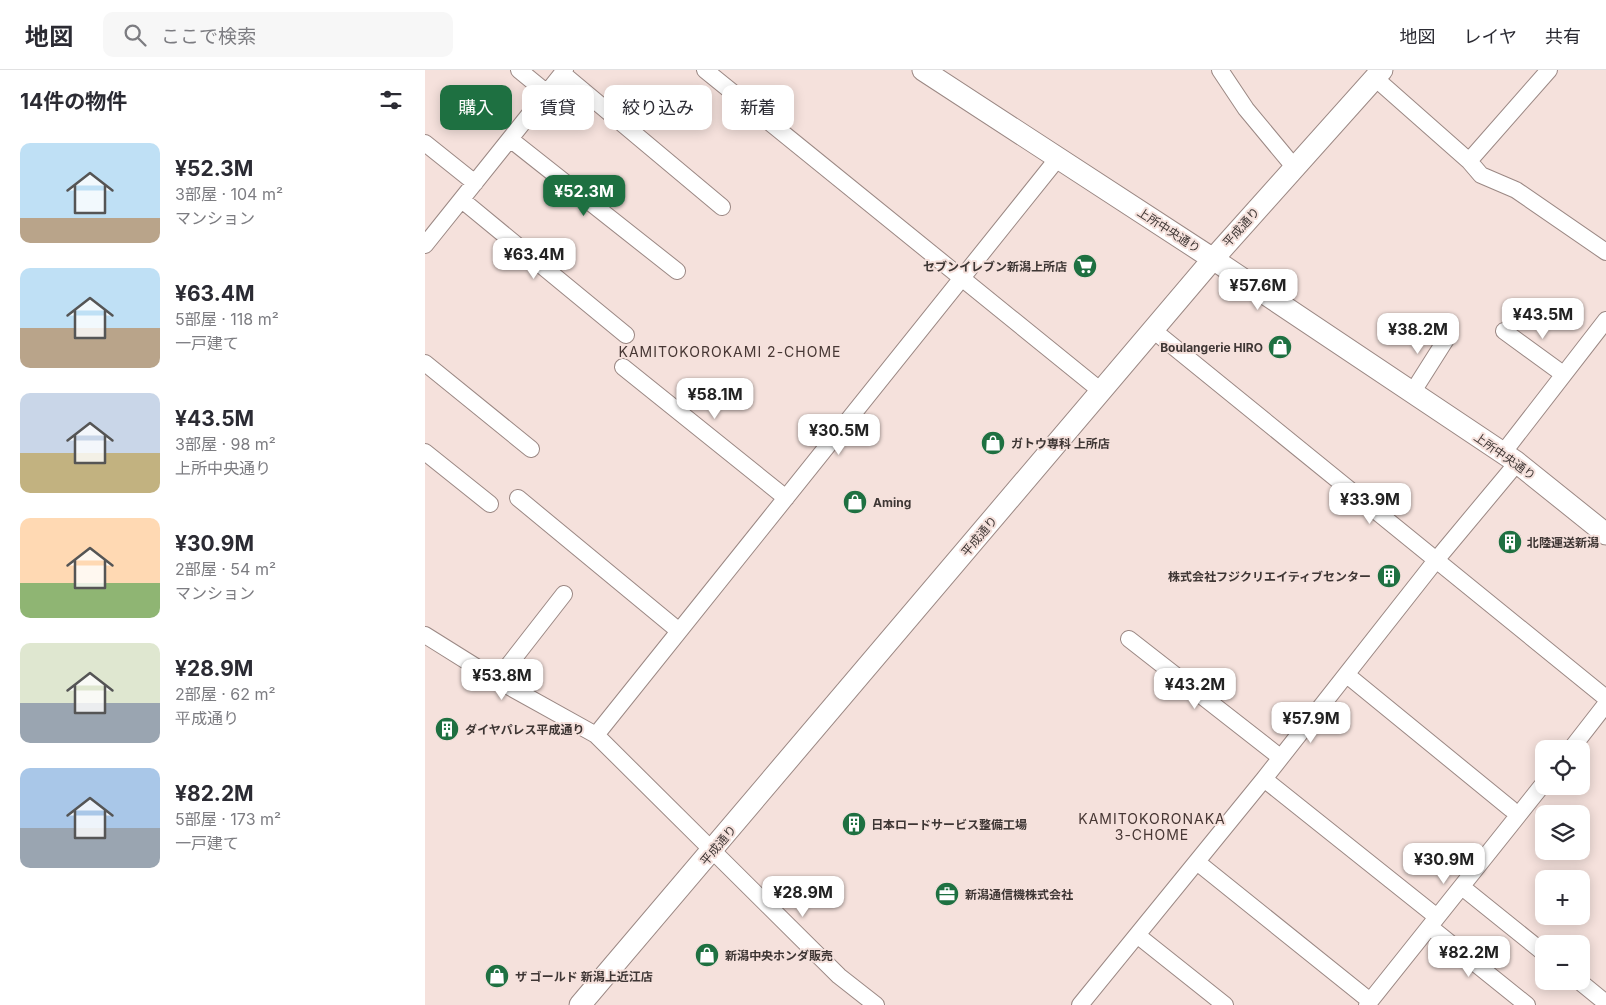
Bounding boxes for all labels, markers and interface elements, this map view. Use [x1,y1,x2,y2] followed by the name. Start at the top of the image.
[103,12,453,57] search box
[121,21,149,49] icon: search
[25,22,73,51] text: 地図
[161,25,256,48] text: ここで検索
[1400,26,1436,47] text: 地図
[1464,26,1517,47] text: レイヤ
[1545,26,1581,47] text: 共有
[440,85,512,130] chip: 購入
[522,85,594,130] chip: 賃貸
[604,85,712,130] chip: 絞り込み
[722,85,794,130] chip: 新着
[377,86,405,114] icon: filters
[20,89,127,114] text: 14件の物件
[175,156,253,181] text: ¥52.3M
[60,163,120,223] icon: home
[543,174,625,217] pin: ¥52.3M
[554,181,614,201] text: ¥52.3M
[175,184,283,204] text: 3部屋 · 104 m²
[1135,204,1203,256] street label: 上所中央通り
[1219,204,1263,250] street label: 平成通り
[175,208,255,228] text: マンション
[493,238,575,280] pin: ¥63.4M
[504,244,564,264] text: ¥63.4M
[1072,253,1098,279] supermarket icon: セブンイレブン新潟上所店
[923,259,1067,274] place label: セブンイレブン新潟上所店
[1217,268,1299,311] pin: ¥57.6M
[1230,275,1286,295] text: ¥57.6M
[175,281,255,306] text: ¥63.4M
[60,288,120,348] icon: home
[1502,298,1584,340] pin: ¥43.5M
[1513,304,1573,324] text: ¥43.5M
[175,309,279,329] text: 5部屋 · 118 m²
[1377,312,1459,355] pin: ¥38.2M
[1388,319,1448,339] text: ¥38.2M
[175,333,239,353] text: 一戸建て
[1267,334,1293,360] shop icon: Boulangerie HIRO
[1160,340,1263,355] place label: Boulangerie HIRO
[619,343,841,360] district label: KAMITOKOROKAMI 2-CHOME
[674,378,756,420] pin: ¥58.1M
[687,384,743,404] text: ¥58.1M
[175,406,254,431] text: ¥43.5M
[60,413,120,473] icon: home
[798,414,880,456] pin: ¥30.5M
[809,420,869,440] text: ¥30.5M
[1471,429,1539,483] street label: 上所中央通り
[980,430,1006,456] shop icon: ガトウ専科 上所店
[175,434,276,454] text: 3部屋 · 98 m²
[1011,436,1110,451] place label: ガトウ専科 上所店
[175,458,271,478] text: 上所中央通り
[1329,482,1411,525] pin: ¥33.9M
[842,489,868,515] shop icon: Aming
[1340,489,1400,509] text: ¥33.9M
[873,495,911,510] place label: Aming
[958,513,1000,559] street label: 平成通り
[1497,529,1523,555] building icon: 北陸運送新潟
[175,531,254,556] text: ¥30.9M
[1527,535,1599,550] place label: 北陸運送新潟
[60,538,120,598] icon: home
[175,559,276,579] text: 2部屋 · 54 m²
[1376,563,1402,589] building icon: 株式会社フジクリエイティブセンター
[1168,569,1371,584] place label: 株式会社フジクリエイティブセンター
[175,583,255,603] text: マンション
[175,656,253,681] text: ¥28.9M
[461,658,543,701] pin: ¥53.8M
[60,663,120,723] icon: home
[472,665,532,685] text: ¥53.8M
[1154,668,1236,710] pin: ¥43.2M
[1165,674,1225,694] text: ¥43.2M
[175,684,276,704] text: 2部屋 · 62 m²
[1270,702,1352,744] pin: ¥57.9M
[175,708,239,728] text: 平成通り
[1282,708,1340,728] text: ¥57.9M
[434,716,460,742] building icon: ダイヤパレス平成通り
[465,722,584,737] place label: ダイヤパレス平成通り
[1535,740,1590,990] map controls
[1535,740,1590,795] button: locate
[175,781,254,806] text: ¥82.2M
[60,788,120,848] icon: home
[1535,805,1590,860] button: layers
[175,809,281,829] text: 5部屋 · 173 m²
[1078,810,1226,843] district label: KAMITOKORONAKA 3-CHOME
[841,811,867,837] building icon: 日本ロードサービス整備工場
[871,817,1027,832] place label: 日本ロードサービス整備工場
[697,822,739,868] street label: 平成通り
[175,833,239,853] text: 一戸建て
[1403,842,1485,885] pin: ¥30.9M
[1414,849,1474,869] text: ¥30.9M
[1535,870,1590,925] button: +
[762,876,844,918] pin: ¥28.9M
[934,881,960,907] office icon: 新潟通信機株式会社
[773,882,833,902] text: ¥28.9M
[965,887,1073,902] place label: 新潟通信機株式会社
[1535,935,1590,990] button: −
[1428,936,1510,978] pin: ¥82.2M
[694,942,720,968] shop icon: 新潟中央ホンダ販売
[1439,942,1499,962] text: ¥82.2M
[725,948,833,963] place label: 新潟中央ホンダ販売
[484,963,510,989] shop icon: ザ ゴールド 新潟上近江店
[515,969,653,984] place label: ザ ゴールド 新潟上近江店

